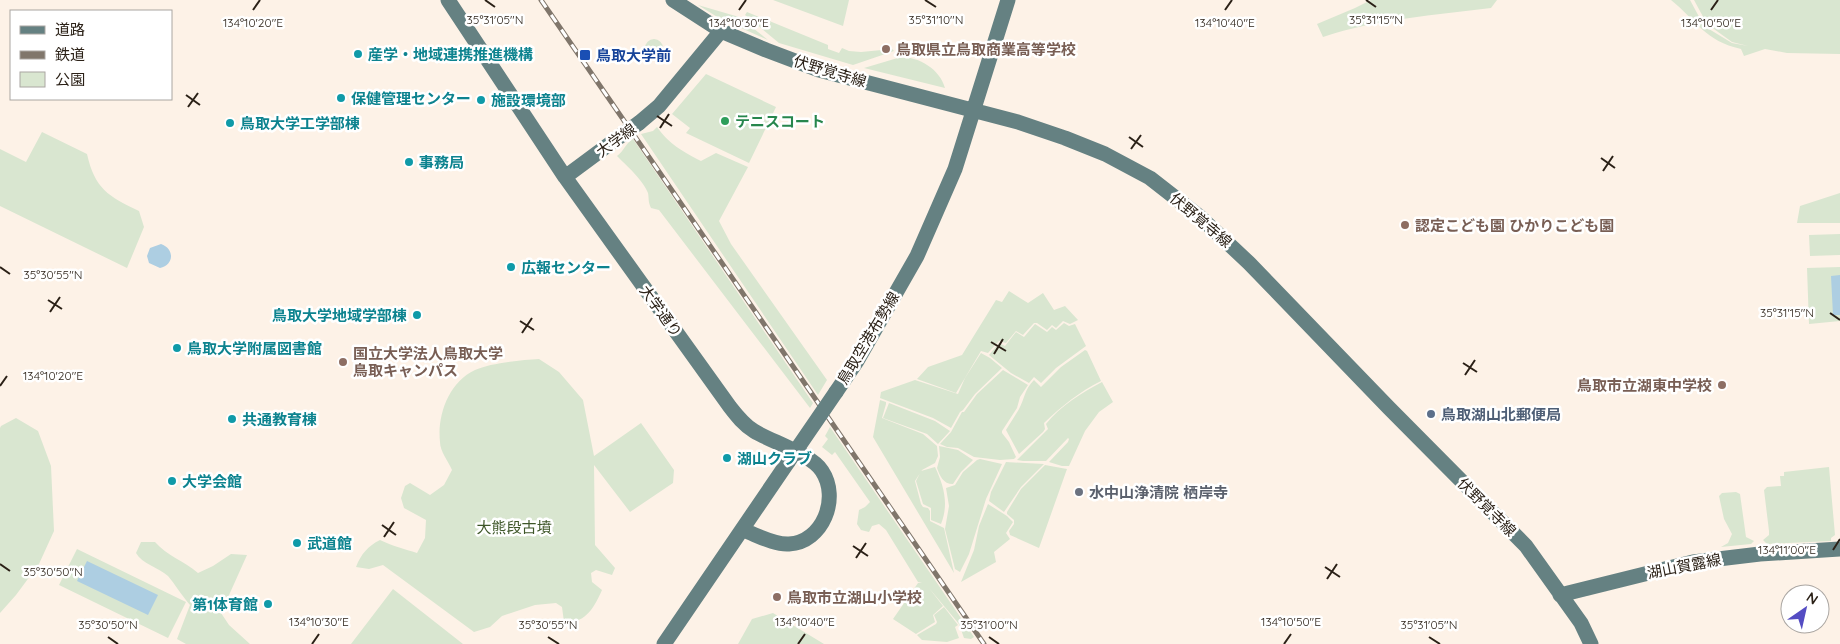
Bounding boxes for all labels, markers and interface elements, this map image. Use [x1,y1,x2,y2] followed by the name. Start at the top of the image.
[10,10,172,100] legend
[467,12,523,27] text: 35°31'05"N
[909,12,963,27] text: 35°31'10"N
[1349,12,1403,27] text: 35°31'15"N
[223,15,283,30] text: 134°10'20"E
[709,15,769,30] text: 134°10'30"E
[1195,15,1255,30] text: 134°10'40"E
[1681,15,1741,30] text: 134°10'50"E
[55,20,85,39] text: 道路
[896,40,1076,59] place label: 鳥取県立鳥取商業高等学校
[880,43,892,55] marker: 鳥取県立鳥取商業高等学校
[55,45,85,64] text: 鉄道
[368,45,533,64] place label: 産学・地域連携推進機構
[596,46,671,65] place label: 鳥取大学前
[352,48,364,60] marker: 産学・地域連携推進機構
[578,48,592,62] marker: 鳥取大学前
[791,51,869,91] street label: 伏野覚寺線
[55,70,85,89] text: 公園
[351,89,471,108] place label: 保健管理センター
[491,91,566,110] place label: 施設環境部
[335,92,347,104] marker: 保健管理センター
[475,94,487,106] marker: 施設環境部
[735,112,825,131] place label: テニスコート
[240,114,360,133] place label: 鳥取大学工学部棟
[719,115,731,127] marker: テニスコート
[224,117,236,129] marker: 鳥取大学工学部棟
[592,119,640,161] street label: 大学線
[419,153,464,172] place label: 事務局
[403,156,415,168] marker: 事務局
[1166,189,1236,251] street label: 伏野覚寺線
[1415,216,1614,235] place label: 認定こども園 ひかりこども園
[1399,219,1411,231] marker: 認定こども園 ひかりこども園
[521,258,611,277] place label: 広報センター
[505,261,517,273] marker: 広報センター
[24,267,82,282] text: 35°30'55"N
[636,281,686,341] street label: 大学通り
[833,288,903,388] street label: 鳥取空港布勢線
[1760,305,1814,320] text: 35°31'15"N
[272,306,407,325] place label: 鳥取大学地域学部棟
[411,309,423,321] marker: 鳥取大学地域学部棟
[187,339,322,358] place label: 鳥取大学附属図書館
[171,342,183,354] marker: 鳥取大学附属図書館
[353,344,503,380] place label: 国立大学法人鳥取大学 鳥取キャンパス
[337,356,349,368] marker: 国立大学法人鳥取大学 鳥取キャンパス
[23,368,83,383] text: 134°10'20"E
[1577,376,1712,395] place label: 鳥取市立湖東中学校
[1716,379,1728,391] marker: 鳥取市立湖東中学校
[1441,405,1561,424] place label: 鳥取湖山北郵便局
[1425,408,1437,420] marker: 鳥取湖山北郵便局
[242,410,317,429] place label: 共通教育棟
[226,413,238,425] marker: 共通教育棟
[737,449,812,468] place label: 湖山クラブ
[721,452,733,464] marker: 湖山クラブ
[182,472,242,491] place label: 大学会館
[1454,474,1520,540] street label: 伏野覚寺線
[166,475,178,487] marker: 大学会館
[1089,483,1228,502] place label: 水中山浄清院 栖岸寺
[1073,486,1085,498] marker: 水中山浄清院 栖岸寺
[476,518,552,537] park label: 大熊段古墳
[307,534,352,553] place label: 武道館
[291,537,303,549] marker: 武道館
[1758,542,1816,557] text: 134°11'00"E
[1645,550,1723,582] street label: 湖山賀露線
[23,564,83,579] text: 35°30'50"N
[1780,584,1830,634] north arrow
[787,588,922,607] place label: 鳥取市立湖山小学校
[1803,588,1822,609] text: N
[771,591,783,603] marker: 鳥取市立湖山小学校
[192,595,258,614] place label: 第1体育館
[262,598,274,610] marker: 第1体育館
[289,614,349,629] text: 134°10'30"E
[775,614,835,629] text: 134°10'40"E
[1261,614,1321,629] text: 134°10'50"E
[78,617,138,632] text: 35°30'50"N
[519,617,577,632] text: 35°30'55"N
[960,617,1018,632] text: 35°31'00"N
[1401,617,1457,632] text: 35°31'05"N

